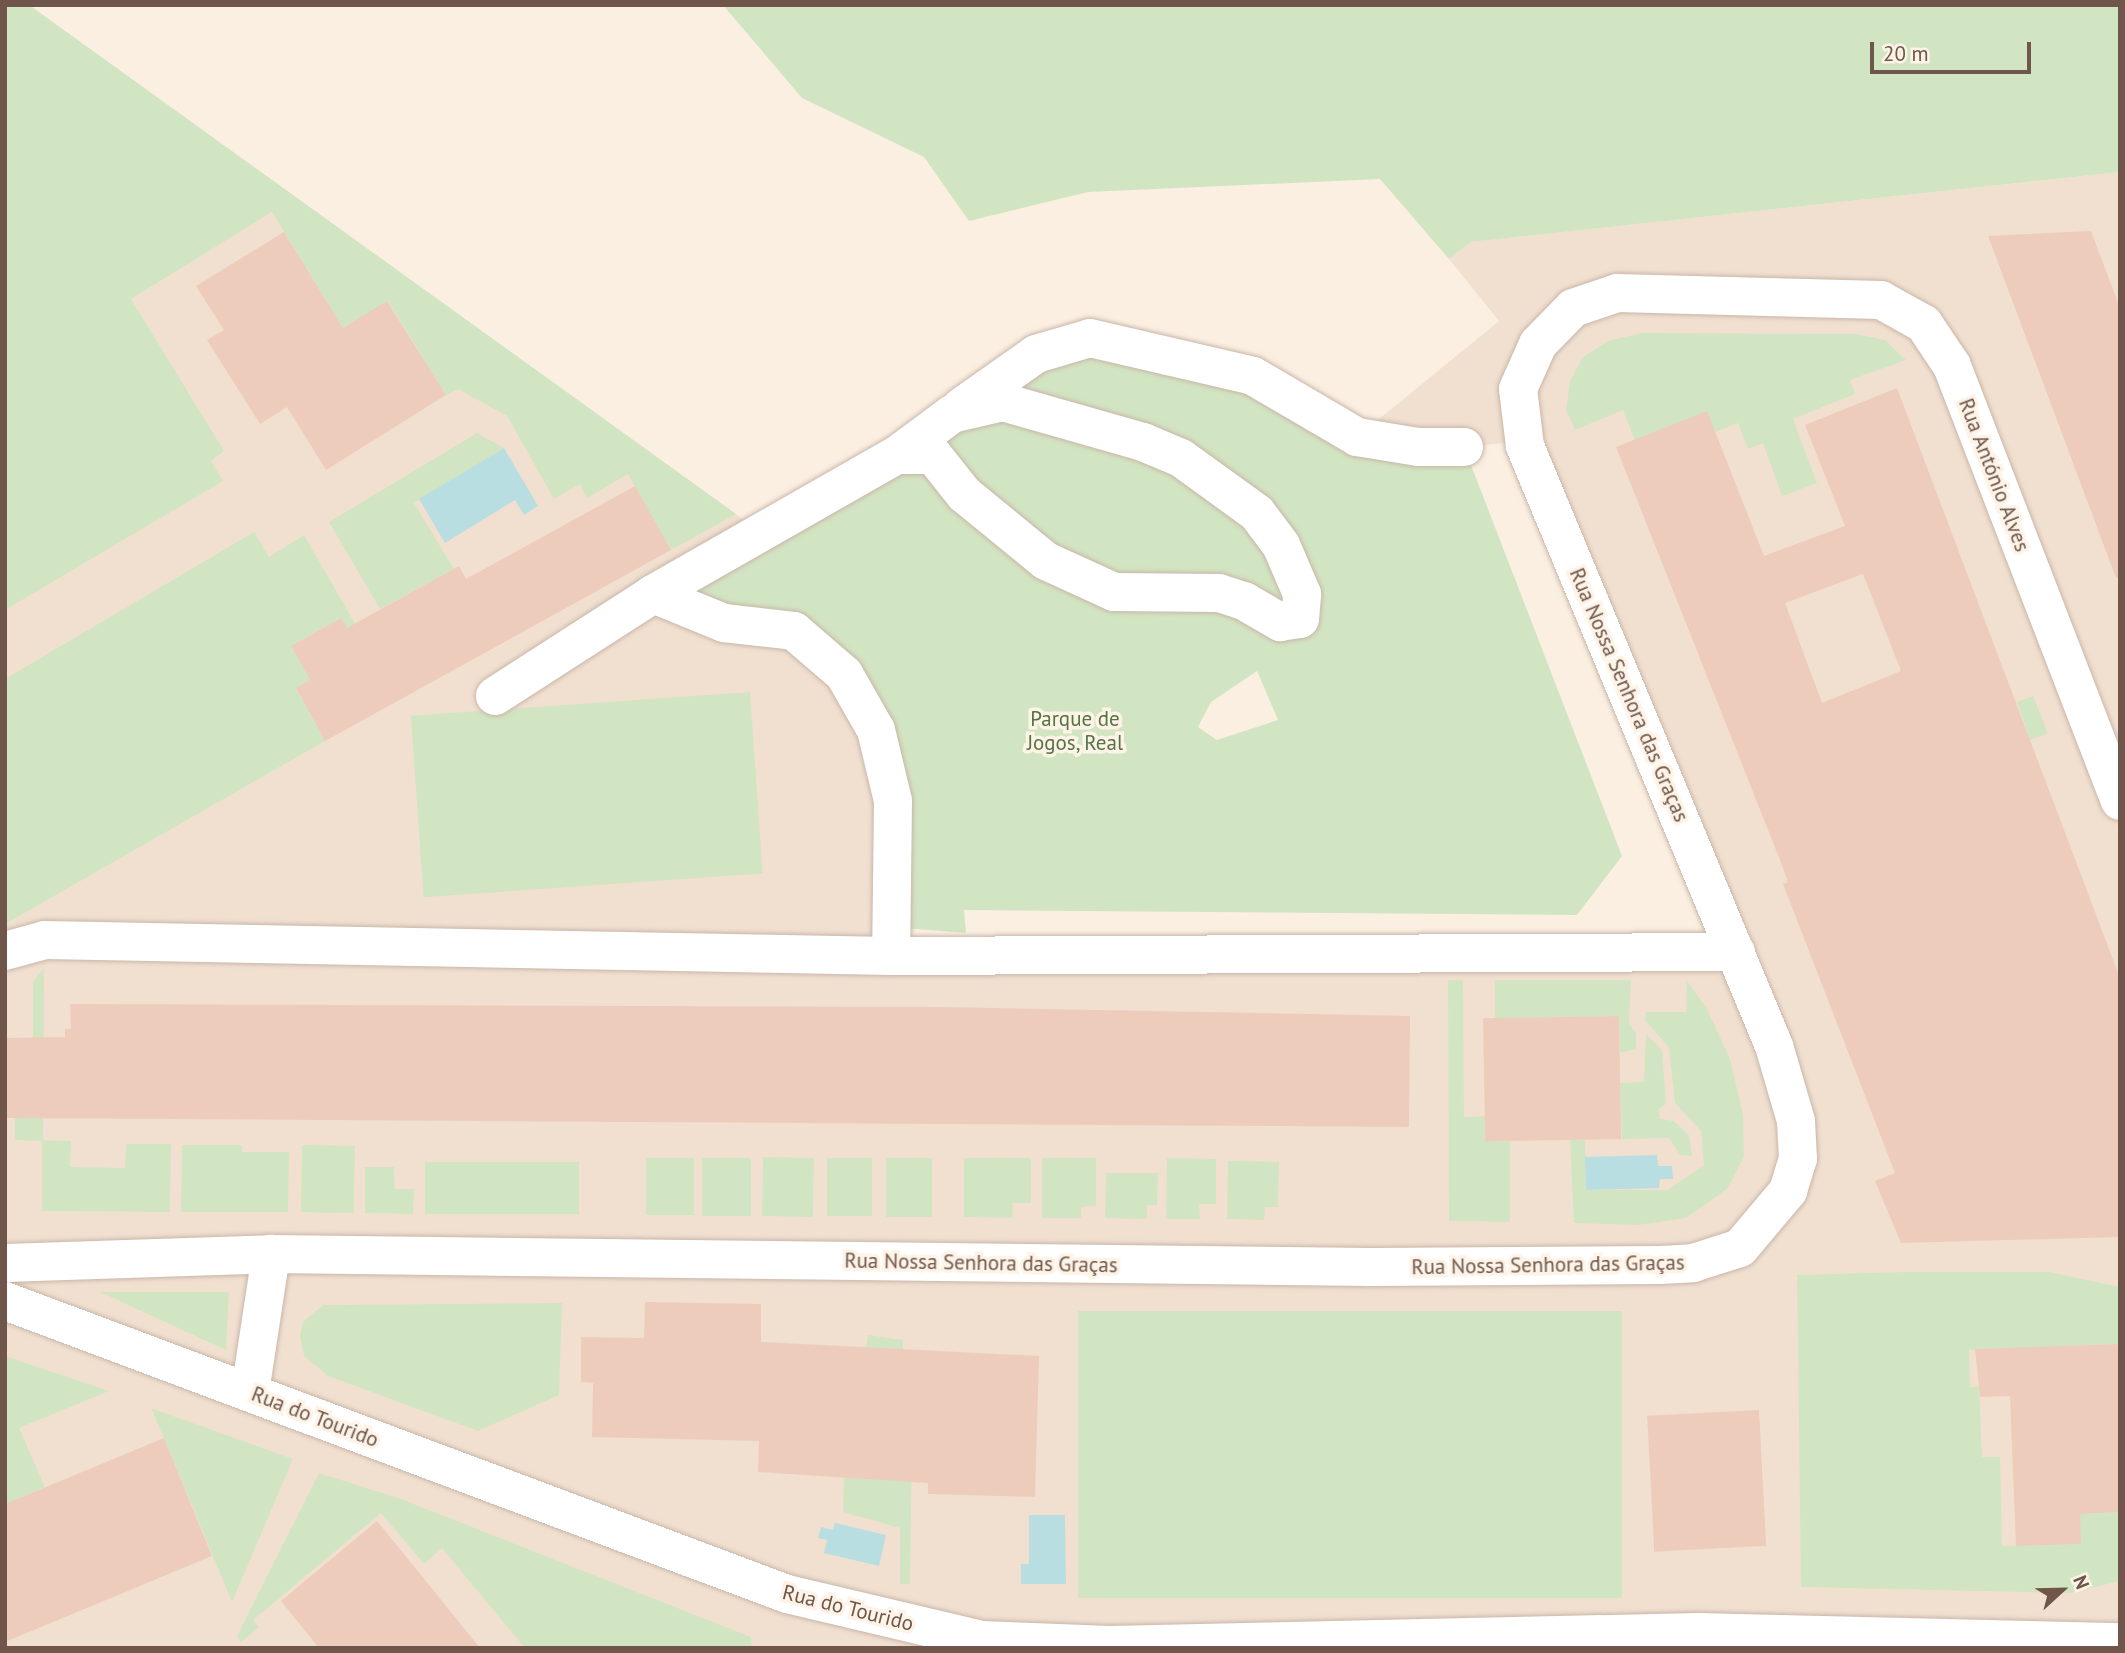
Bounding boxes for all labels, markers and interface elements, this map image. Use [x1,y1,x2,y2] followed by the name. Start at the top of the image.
[1873,28,2034,72] scale bar
[1883,40,1929,67] text: 20 m
[1953,394,2035,556] street label: Rua António Alves
[1564,564,1694,826] street label: Rua Nossa Senhora das Graças
[1026,706,1124,756] park label: Parque de Jogos, Real
[844,1248,1118,1278] street label: Rua Nossa Senhora das Graças
[1411,1250,1685,1280] street label: Rua Nossa Senhora das Graças
[248,1381,382,1453] street label: Rua do Tourido
[2027,1555,2097,1625] north arrow
[2068,1572,2095,1592] text: N
[780,1579,916,1637] street label: Rua do Tourido

